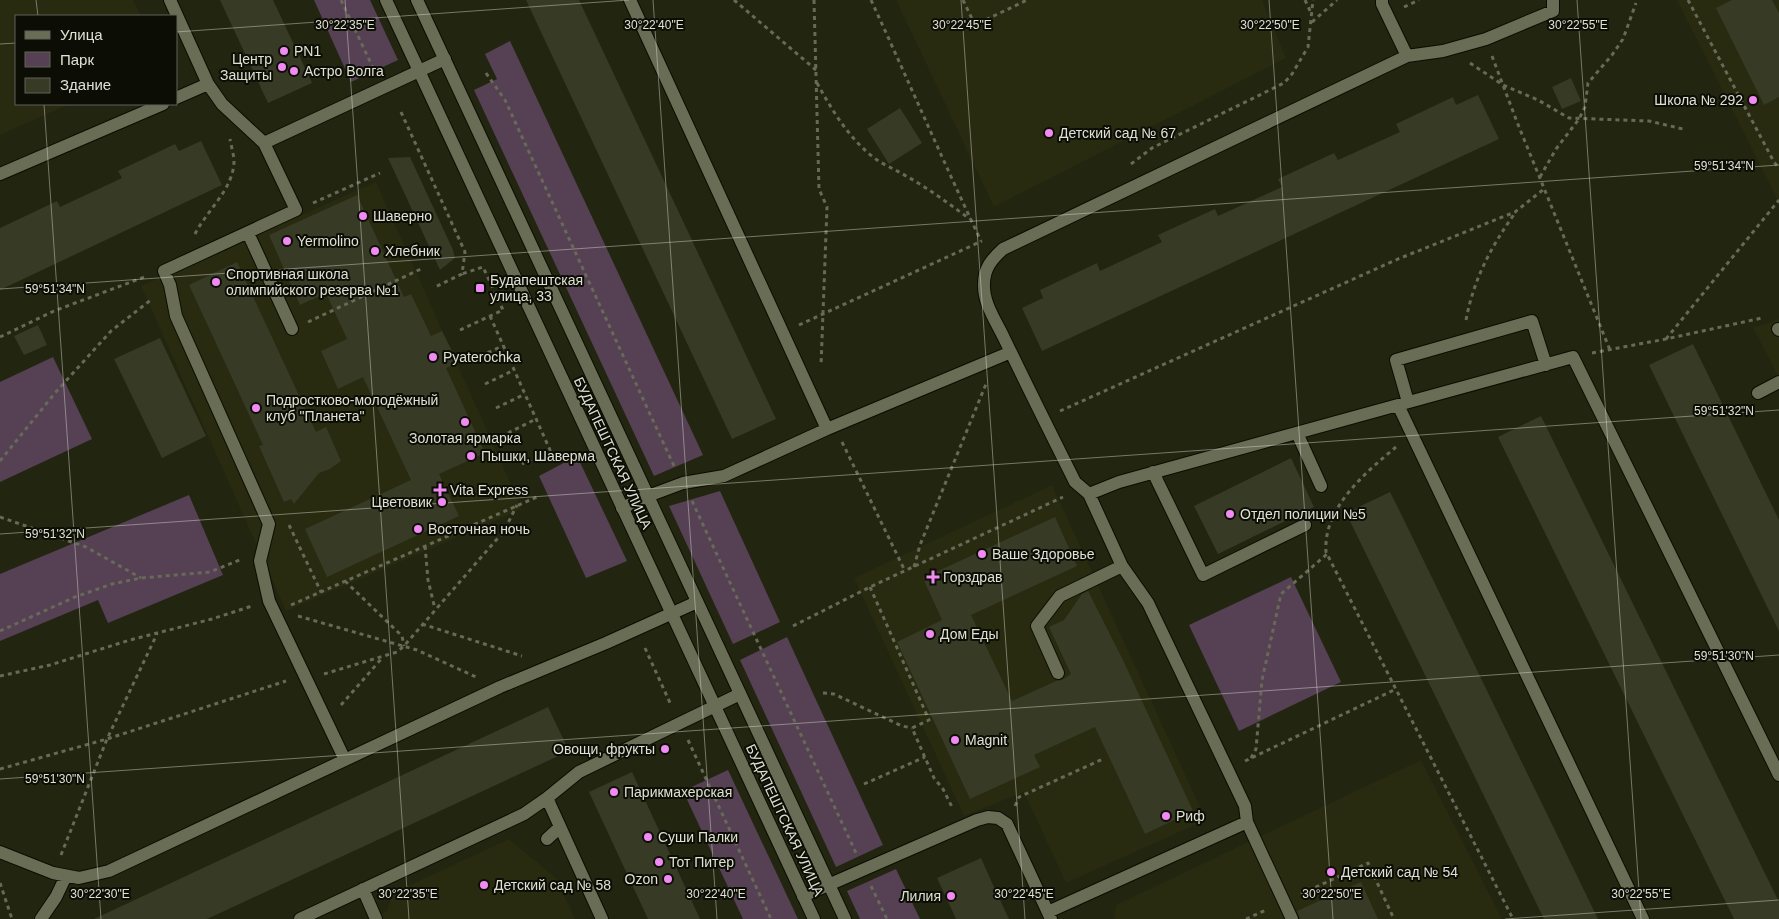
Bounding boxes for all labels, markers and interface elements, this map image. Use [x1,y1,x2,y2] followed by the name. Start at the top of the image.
[15,15,178,105] legend
[315,18,375,32] text: 30°22'35"E
[624,18,684,32] text: 30°22'40"E
[932,18,992,32] text: 30°22'45"E
[1240,18,1300,32] text: 30°22'50"E
[1548,18,1608,32] text: 30°22'55"E
[60,26,103,43] text: Улица
[294,43,321,59] place label: PN1
[278,45,290,57] marker: PN1
[60,51,94,68] text: Парк
[220,51,272,83] place label: Центр Защиты
[276,61,288,73] marker: Центр Защиты
[304,63,384,79] place label: Астро Волга
[288,65,300,77] marker: Астро Волга
[60,76,111,93] text: Здание
[1654,92,1743,108] place label: Школа № 292
[1747,94,1759,106] marker: Школа № 292
[1059,125,1176,141] place label: Детский сад № 67
[1043,127,1055,139] marker: Детский сад № 67
[1694,159,1754,173] text: 59°51'34"N
[373,208,432,224] place label: Шаверно
[357,210,369,222] marker: Шаверно
[297,233,359,249] place label: Yermolino
[281,235,293,247] marker: Yermolino
[385,243,441,259] place label: Хлебник
[369,245,381,257] marker: Хлебник
[226,266,399,298] place label: Спортивная школа олимпийского резерва №1
[490,272,583,304] place label: Будапештская улица, 33
[210,276,222,288] marker: Спортивная школа олимпийского резерва №1
[25,282,85,296] text: 59°51'34"N
[474,282,486,294] marker: Будапештская улица, 33
[443,349,521,365] place label: Pyaterochka
[427,351,439,363] marker: Pyaterochka
[571,375,656,532] street label: БУДАПЕШТСКАЯ УЛИЦА
[266,392,438,424] place label: Подростково-молодёжный клуб "Планета"
[250,402,262,414] marker: Подростково-молодёжный клуб "Планета"
[1694,404,1754,418] text: 59°51'32"N
[459,416,471,428] marker: Золотая ярмарка
[409,430,521,446] place label: Золотая ярмарка
[481,448,595,464] place label: Пышки, Шаверма
[465,450,477,462] marker: Пышки, Шаверма
[450,482,528,498] place label: Vita Express
[434,484,446,496] marker: Vita Express
[372,494,433,510] place label: Цветовик
[436,496,448,508] marker: Цветовик
[1240,506,1366,522] place label: Отдел полиции №5
[1224,508,1236,520] marker: Отдел полиции №5
[428,521,530,537] place label: Восточная ночь
[412,523,424,535] marker: Восточная ночь
[25,527,85,541] text: 59°51'32"N
[992,546,1095,562] place label: Ваше Здоровье
[976,548,988,560] marker: Ваше Здоровье
[943,569,1002,585] place label: Горздрав
[927,571,939,583] marker: Горздрав
[940,626,999,642] place label: Дом Еды
[924,628,936,640] marker: Дом Еды
[1694,649,1754,663] text: 59°51'30"N
[965,732,1007,748] place label: Magnit
[949,734,961,746] marker: Magnit
[553,741,655,757] place label: Овощи, фрукты
[743,742,828,899] street label: БУДАПЕШТСКАЯ УЛИЦА
[659,743,671,755] marker: Овощи, фрукты
[25,772,85,786] text: 59°51'30"N
[624,784,732,800] place label: Парикмахерская
[608,786,620,798] marker: Парикмахерская
[1176,808,1205,824] place label: Риф
[1160,810,1172,822] marker: Риф
[658,829,738,845] place label: Суши Палки
[642,831,654,843] marker: Суши Палки
[669,854,734,870] place label: Тот Питер
[653,856,665,868] marker: Тот Питер
[1341,864,1458,880] place label: Детский сад № 54
[1325,866,1337,878] marker: Детский сад № 54
[625,871,658,887] place label: Ozon
[662,873,674,885] marker: Ozon
[494,877,611,893] place label: Детский сад № 58
[478,879,490,891] marker: Детский сад № 58
[70,887,130,901] text: 30°22'30"E
[378,887,438,901] text: 30°22'35"E
[686,887,746,901] text: 30°22'40"E
[994,887,1054,901] text: 30°22'45"E
[1302,887,1362,901] text: 30°22'50"E
[1611,887,1671,901] text: 30°22'55"E
[900,888,941,904] place label: Лилия
[945,890,957,902] marker: Лилия

